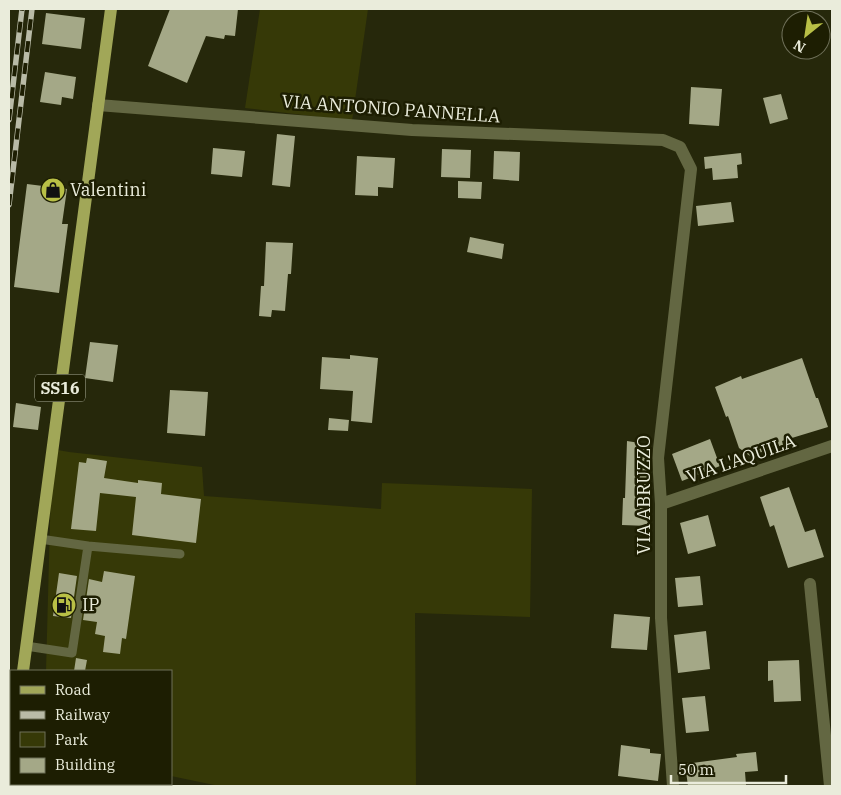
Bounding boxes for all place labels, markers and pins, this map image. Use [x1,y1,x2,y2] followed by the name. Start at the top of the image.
[40,177,66,203] shop icon: Valentini
[70,178,147,201] place label: Valentini
[51,592,77,618] fuel station icon: IP
[82,593,99,616] place label: IP

